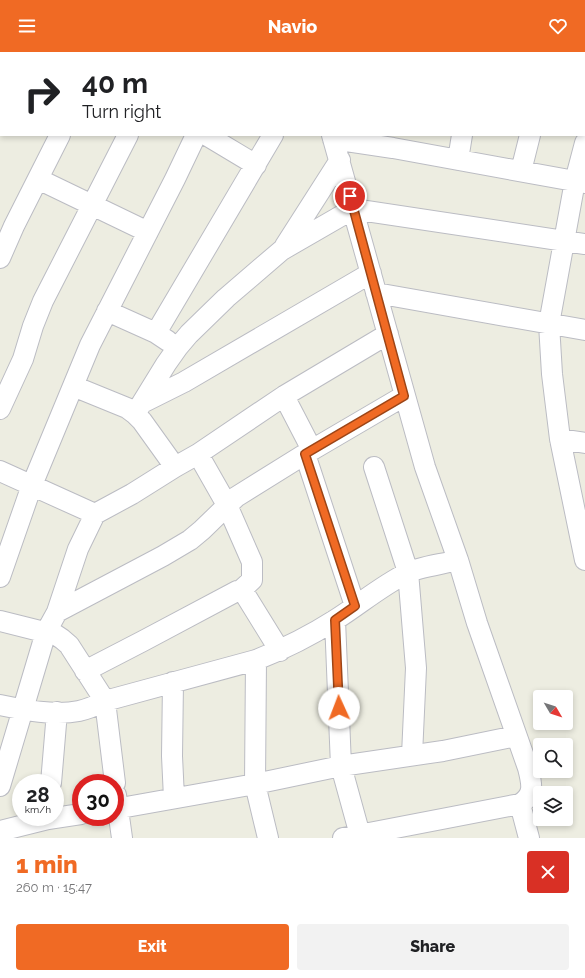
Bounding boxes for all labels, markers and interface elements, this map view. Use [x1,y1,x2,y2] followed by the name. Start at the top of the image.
[16,15,38,37] icon: menu
[547,15,569,37] icon: heart
[268,16,317,37] text: Navio
[82,67,148,100] text: 40 m
[16,68,68,120] icon: right
[82,101,161,122] text: Turn right
[333,179,367,213] pin
[339,185,361,207] icon: arrive
[318,687,360,729] position arrow
[533,690,573,730] north arrow
[533,690,573,826] map controls
[533,738,573,778] button: search
[72,774,124,826] speed limit sign: 30
[26,783,50,807] text: 28
[533,786,573,826] button: layers
[25,804,51,815] text: km/h
[16,850,78,879] text: 1 min
[527,851,569,893] button: close
[16,880,92,895] text: 260 m · 15:47
[16,924,289,970] button: Exit
[297,924,569,970] button: Share

